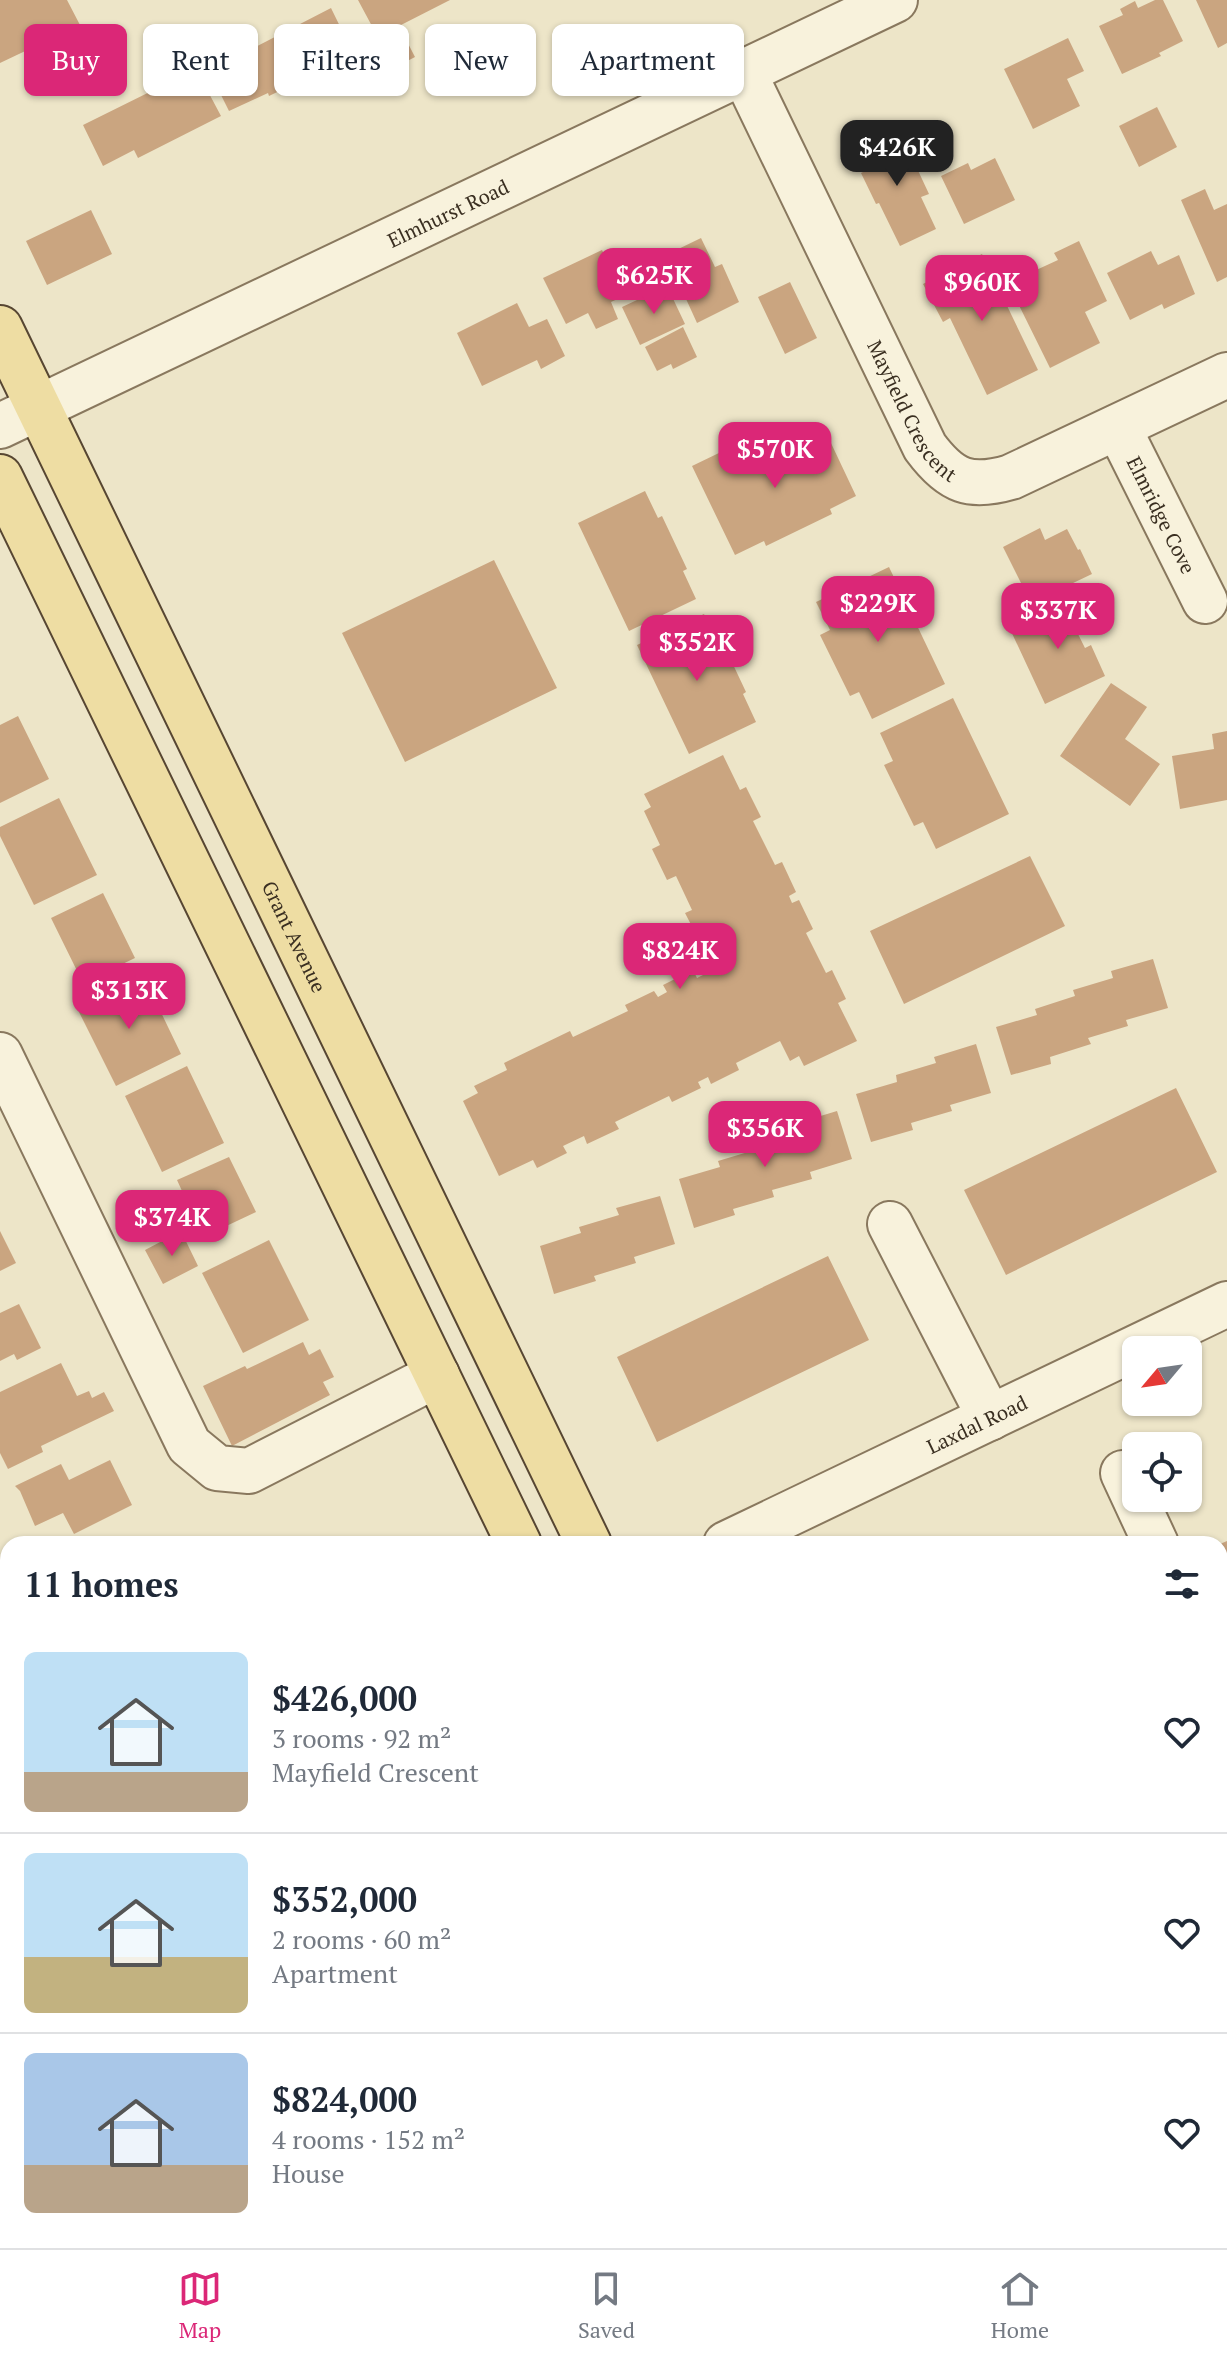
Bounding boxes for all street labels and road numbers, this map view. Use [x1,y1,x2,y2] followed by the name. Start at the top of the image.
[383,172,513,253] street label: Elmhurst Road
[862,335,963,488] street label: Mayfield Crescent
[1121,451,1203,578] street label: Elmridge Cove
[256,876,333,997] street label: Grant Avenue
[922,1388,1031,1459] street label: Laxdal Road

